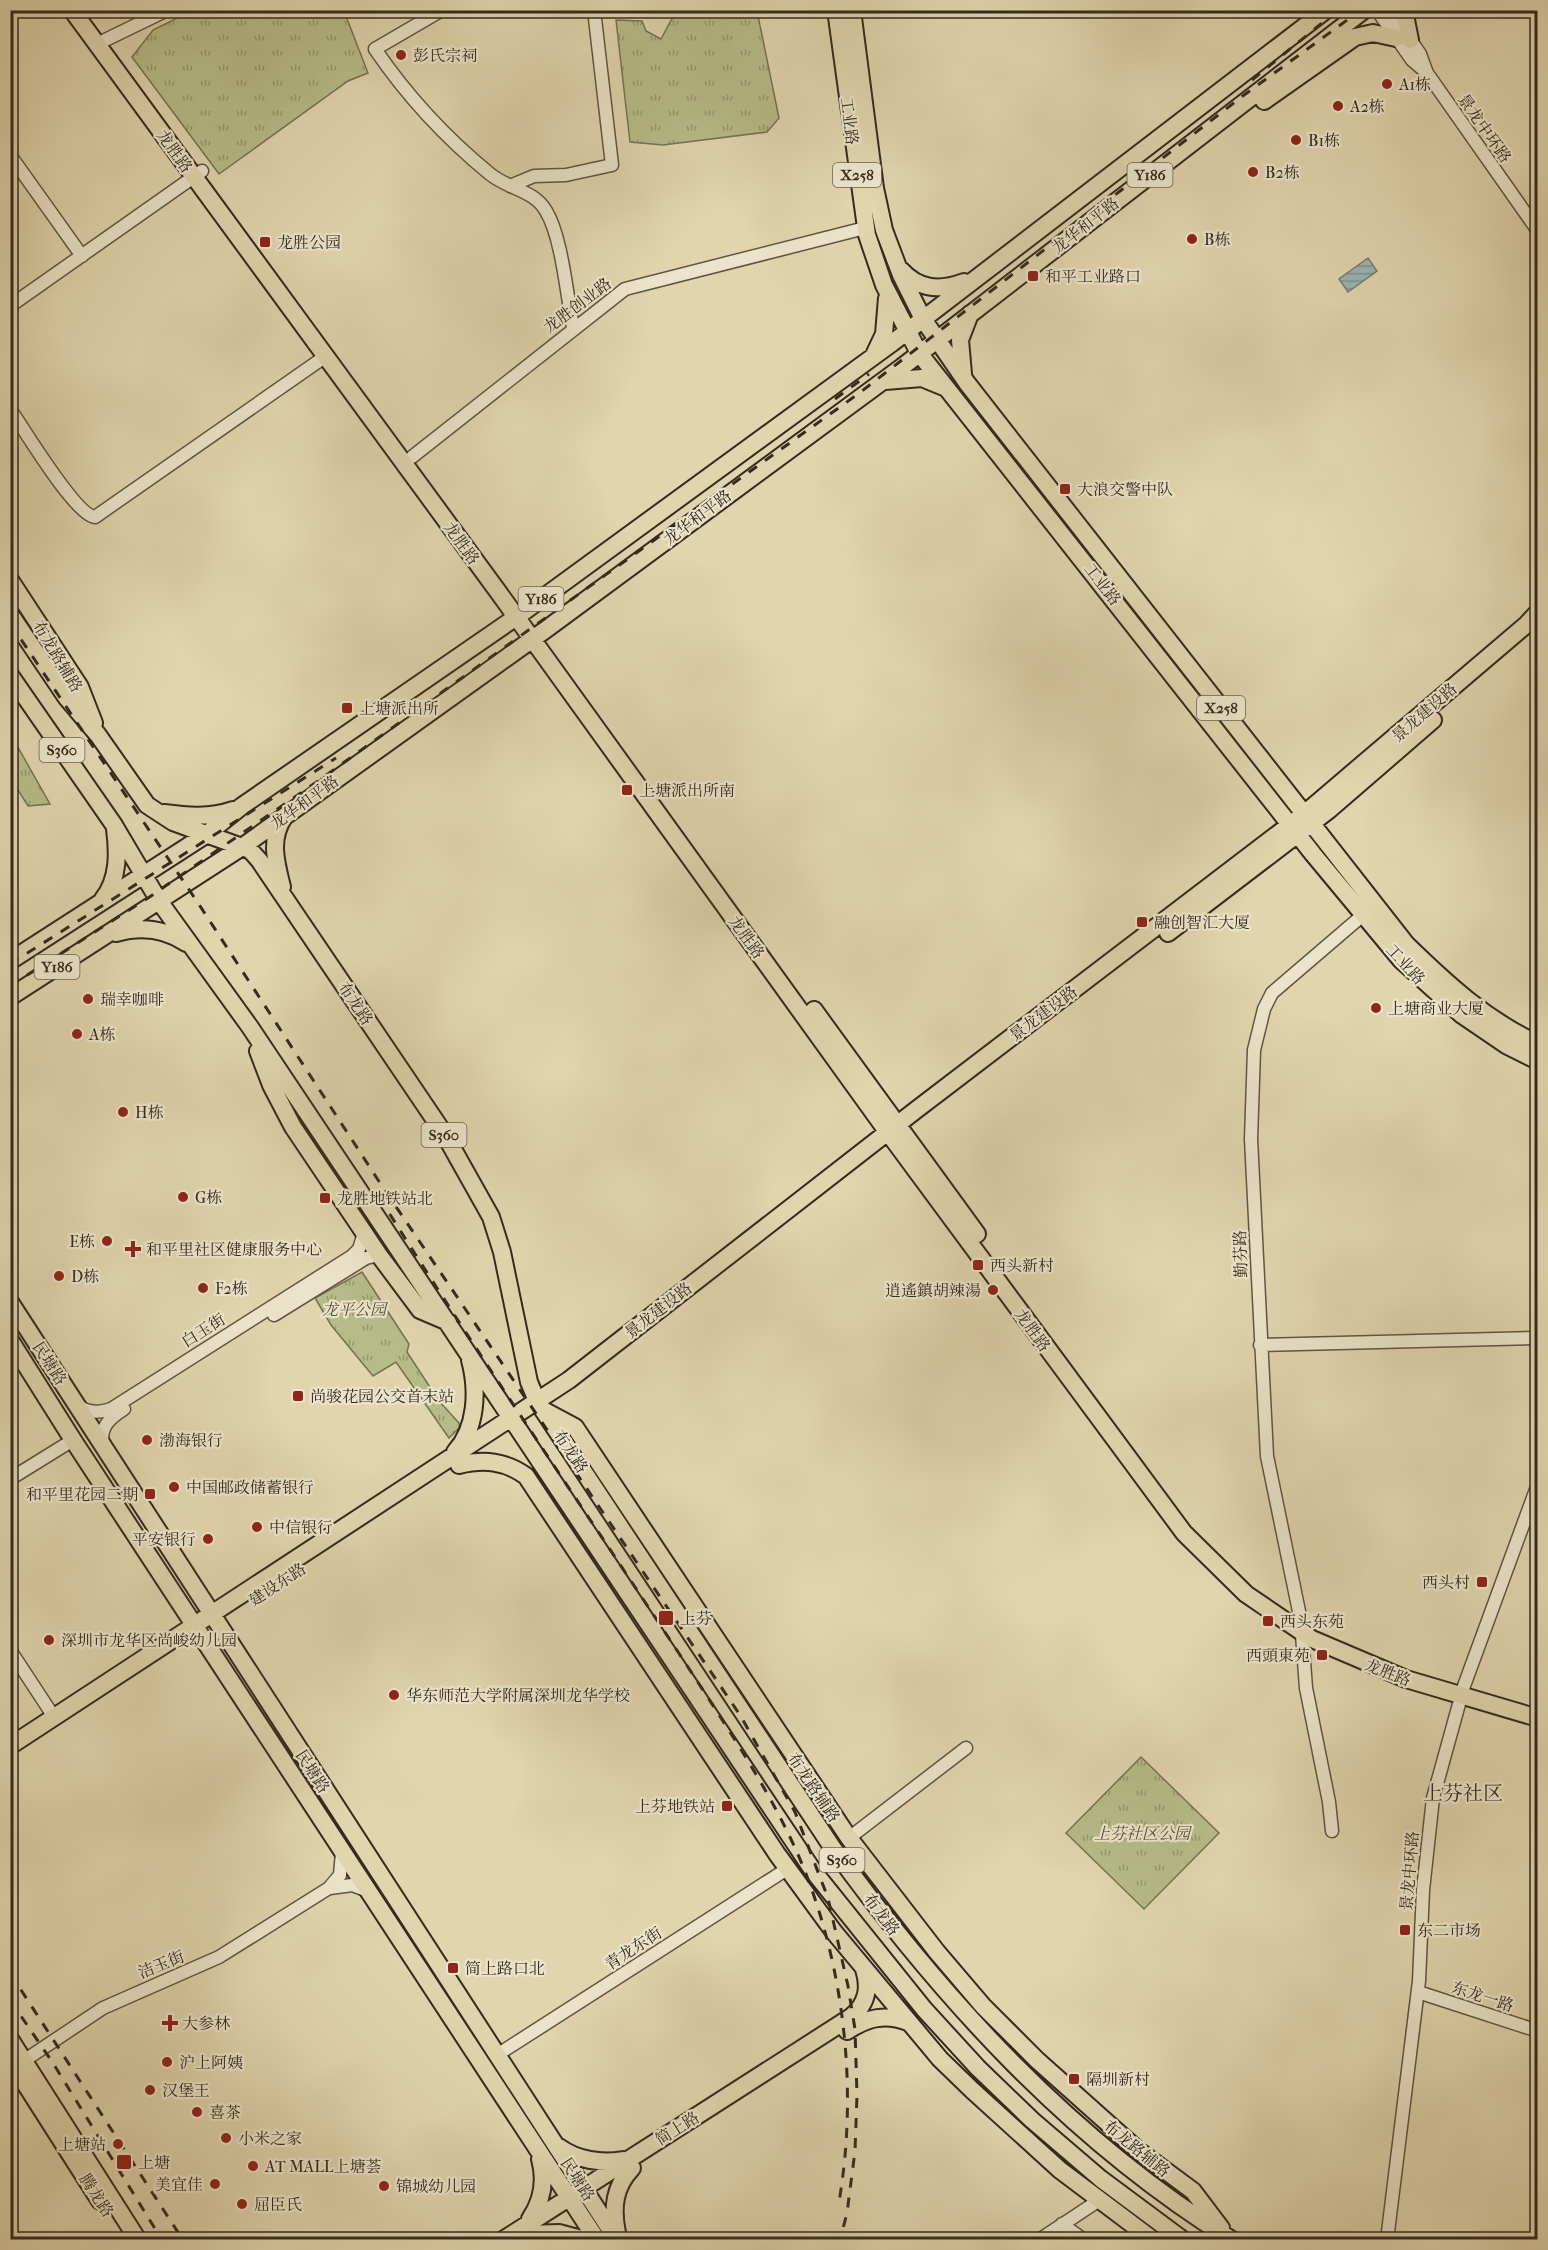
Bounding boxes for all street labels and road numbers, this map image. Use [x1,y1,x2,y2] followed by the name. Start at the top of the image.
[1454,90,1515,167] street label: 景龙中环路
[837,96,862,146] street label: 工业路
[153,126,196,176] street label: 龙胜路
[833,163,881,187] road number: X258
[1128,163,1172,187] road number: Y186
[1048,193,1123,258] street label: 龙华和平路
[540,274,615,337] street label: 龙胜创业路
[660,486,735,549] street label: 龙华和平路
[440,518,483,568] street label: 龙胜路
[1080,560,1125,609] street label: 工业路
[518,587,564,611] road number: Y186
[29,617,86,695] street label: 布龙路辅路
[1388,679,1461,746] street label: 景龙建设路
[1197,696,1245,720] road number: X258
[40,738,84,762] road number: S360
[266,771,342,834] street label: 龙华和平路
[725,912,768,962] street label: 龙胜路
[1382,940,1429,988] street label: 工业路
[34,955,80,979] road number: Y186
[334,978,377,1028] street label: 布龙路
[1006,982,1081,1045] street label: 景龙建设路
[422,1123,466,1147] road number: S360
[1230,1230,1251,1278] street label: 勤芬路
[621,1278,696,1343] street label: 景龙建设路
[1011,1305,1054,1355] street label: 龙胜路
[178,1310,229,1351] street label: 白玉街
[29,1338,71,1389] street label: 民塘路
[549,1426,592,1476] street label: 布龙路
[245,1559,309,1610] street label: 建设东路
[1362,1655,1414,1690] street label: 龙胜路
[292,1746,334,1797] street label: 民塘路
[783,1749,844,1826] street label: 布龙路辅路
[1397,1830,1422,1912] street label: 景龙中环路
[820,1848,864,1872] road number: S360
[860,1889,904,1939] street label: 布龙路
[601,1923,665,1974] street label: 青龙东街
[135,1947,187,1982] street label: 洁玉街
[1449,1978,1516,2015] street label: 东龙一路
[652,2108,703,2149] street label: 简上路
[1100,2116,1174,2181] street label: 布龙路辅路
[557,2154,599,2205] street label: 民塘路
[76,2170,118,2221] street label: 腾龙路

